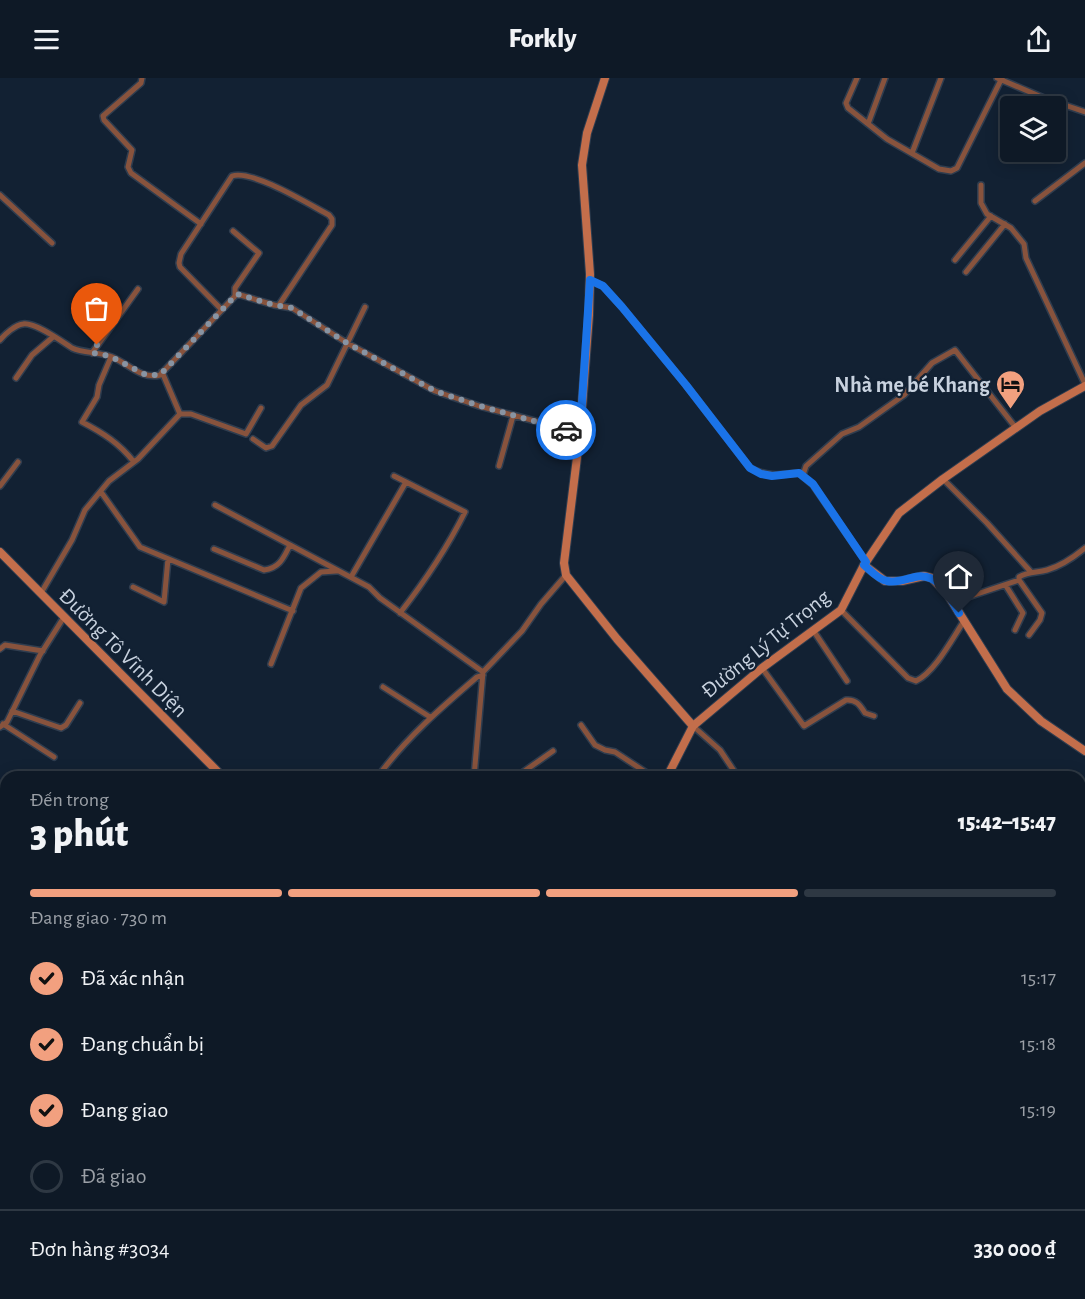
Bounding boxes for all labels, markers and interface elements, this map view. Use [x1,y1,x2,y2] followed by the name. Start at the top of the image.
[30,23,63,56] icon: menu
[1022,23,1055,56] icon: share
[508,25,577,52] text: Forkly
[1000,96,1066,162] map controls
[1000,96,1066,162] button: layers
[71,283,122,345] pin
[80,292,113,325] icon: bag
[995,368,1027,410] hotel icon: Nhà mẹ bé Khang
[834,374,991,396] place label: Nhà mẹ bé Khang
[536,400,596,460] courier
[550,414,583,447] icon: car
[933,551,984,613] pin
[942,560,975,593] icon: home
[55,584,192,721] street label: Đường Tô Vĩnh Diện
[697,585,834,702] street label: Đường Lý Tự Trọng
[30,790,109,810] text: Đến trong
[958,811,1056,833] text: 15:42–15:47
[30,815,128,854] text: 3 phút
[30,908,167,928] text: Đang giao · 730 m
[30,962,63,995] icon: check
[81,967,185,989] text: Đã xác nhận
[1021,968,1056,988] text: 15:17
[30,1028,63,1061] icon: check
[81,1033,204,1055] text: Đang chuẩn bị
[1020,1034,1056,1054] text: 15:18
[30,1094,63,1127] icon: check
[81,1099,168,1121] text: Đang giao
[1020,1100,1056,1120] text: 15:19
[81,1165,146,1187] text: Đã giao
[30,1238,170,1260] text: Đơn hàng #3034
[974,1238,1056,1260] text: 330 000 ₫

